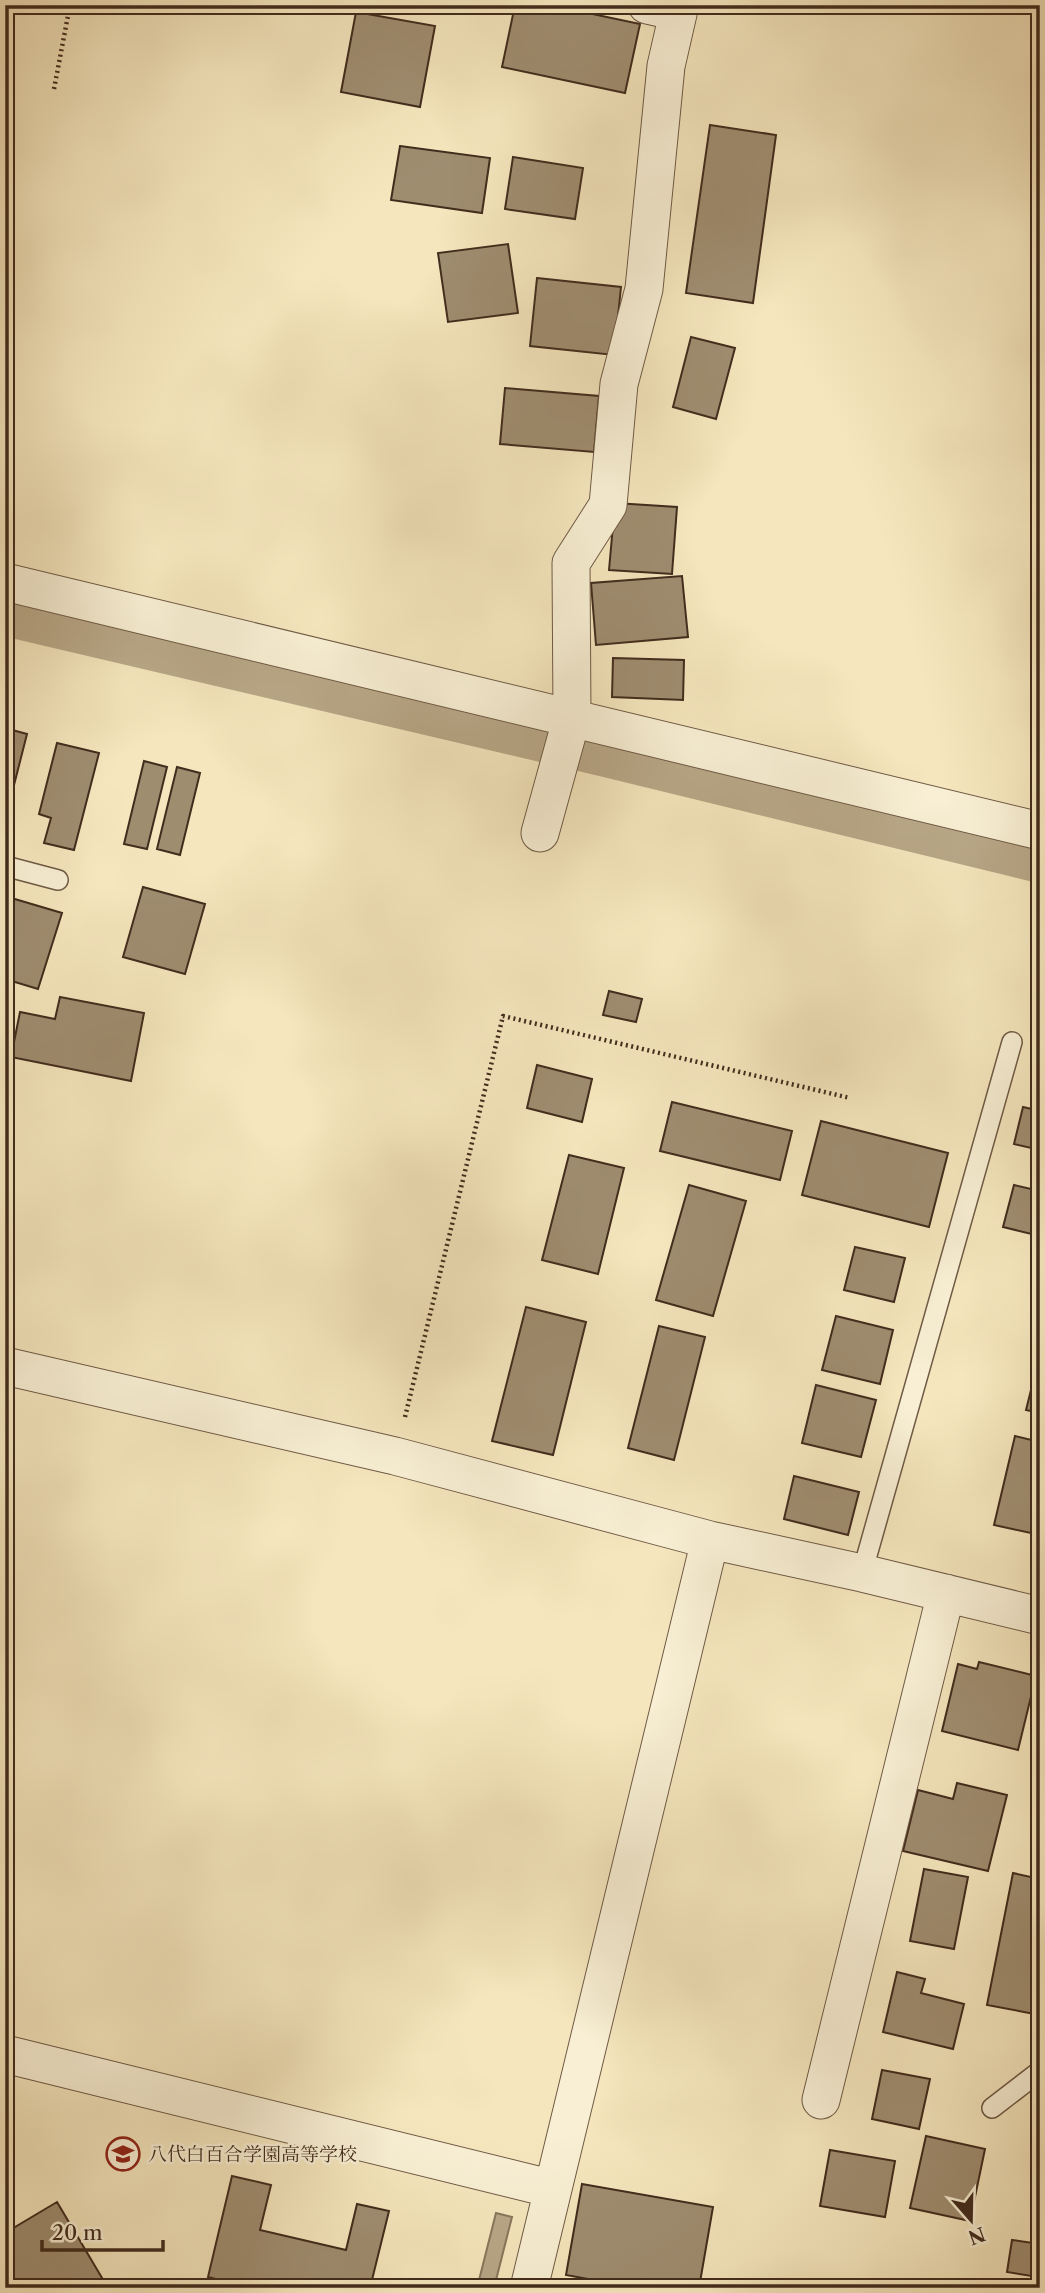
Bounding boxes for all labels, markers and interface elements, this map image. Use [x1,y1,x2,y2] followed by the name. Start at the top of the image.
[104,2135,142,2173] school or university icon: 八代白百合学園高等学校
[148,2143,357,2166] place label: 八代白百合学園高等学校
[936,2184,1006,2254] north arrow
[42,2209,163,2253] scale bar
[52,2220,103,2245] text: 20 m
[965,2222,988,2249] text: N

